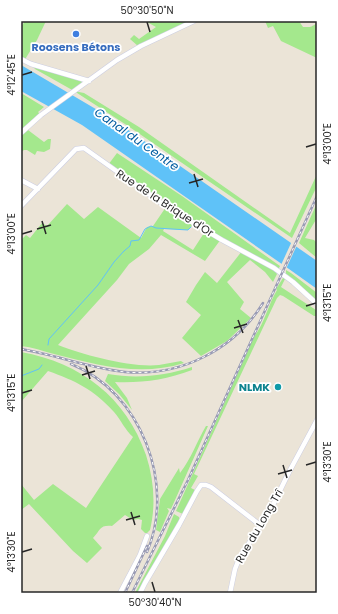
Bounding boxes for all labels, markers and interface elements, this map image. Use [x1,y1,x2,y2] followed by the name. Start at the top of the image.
[121,3,173,18] text: 50°30'50"N
[71,29,81,39] marker: Roosens Bétons
[31,39,121,55] place label: Roosens Bétons
[4,54,19,96] text: 4°12'45"E
[91,103,183,175] water label: Canal du Centre
[320,123,335,165] text: 4°13'00"E
[113,165,217,241] street label: Rue de la Brique d'Or
[4,213,19,255] text: 4°13'00"E
[320,284,335,322] text: 4°13'15"E
[4,374,19,412] text: 4°13'15"E
[239,379,270,395] place label: NLMK
[273,382,283,392] marker: NLMK
[320,441,335,483] text: 4°13'30"E
[231,486,287,566] street label: Rue du Long Trî
[4,531,19,573] text: 4°13'30"E
[129,595,181,610] text: 50°30'40"N

